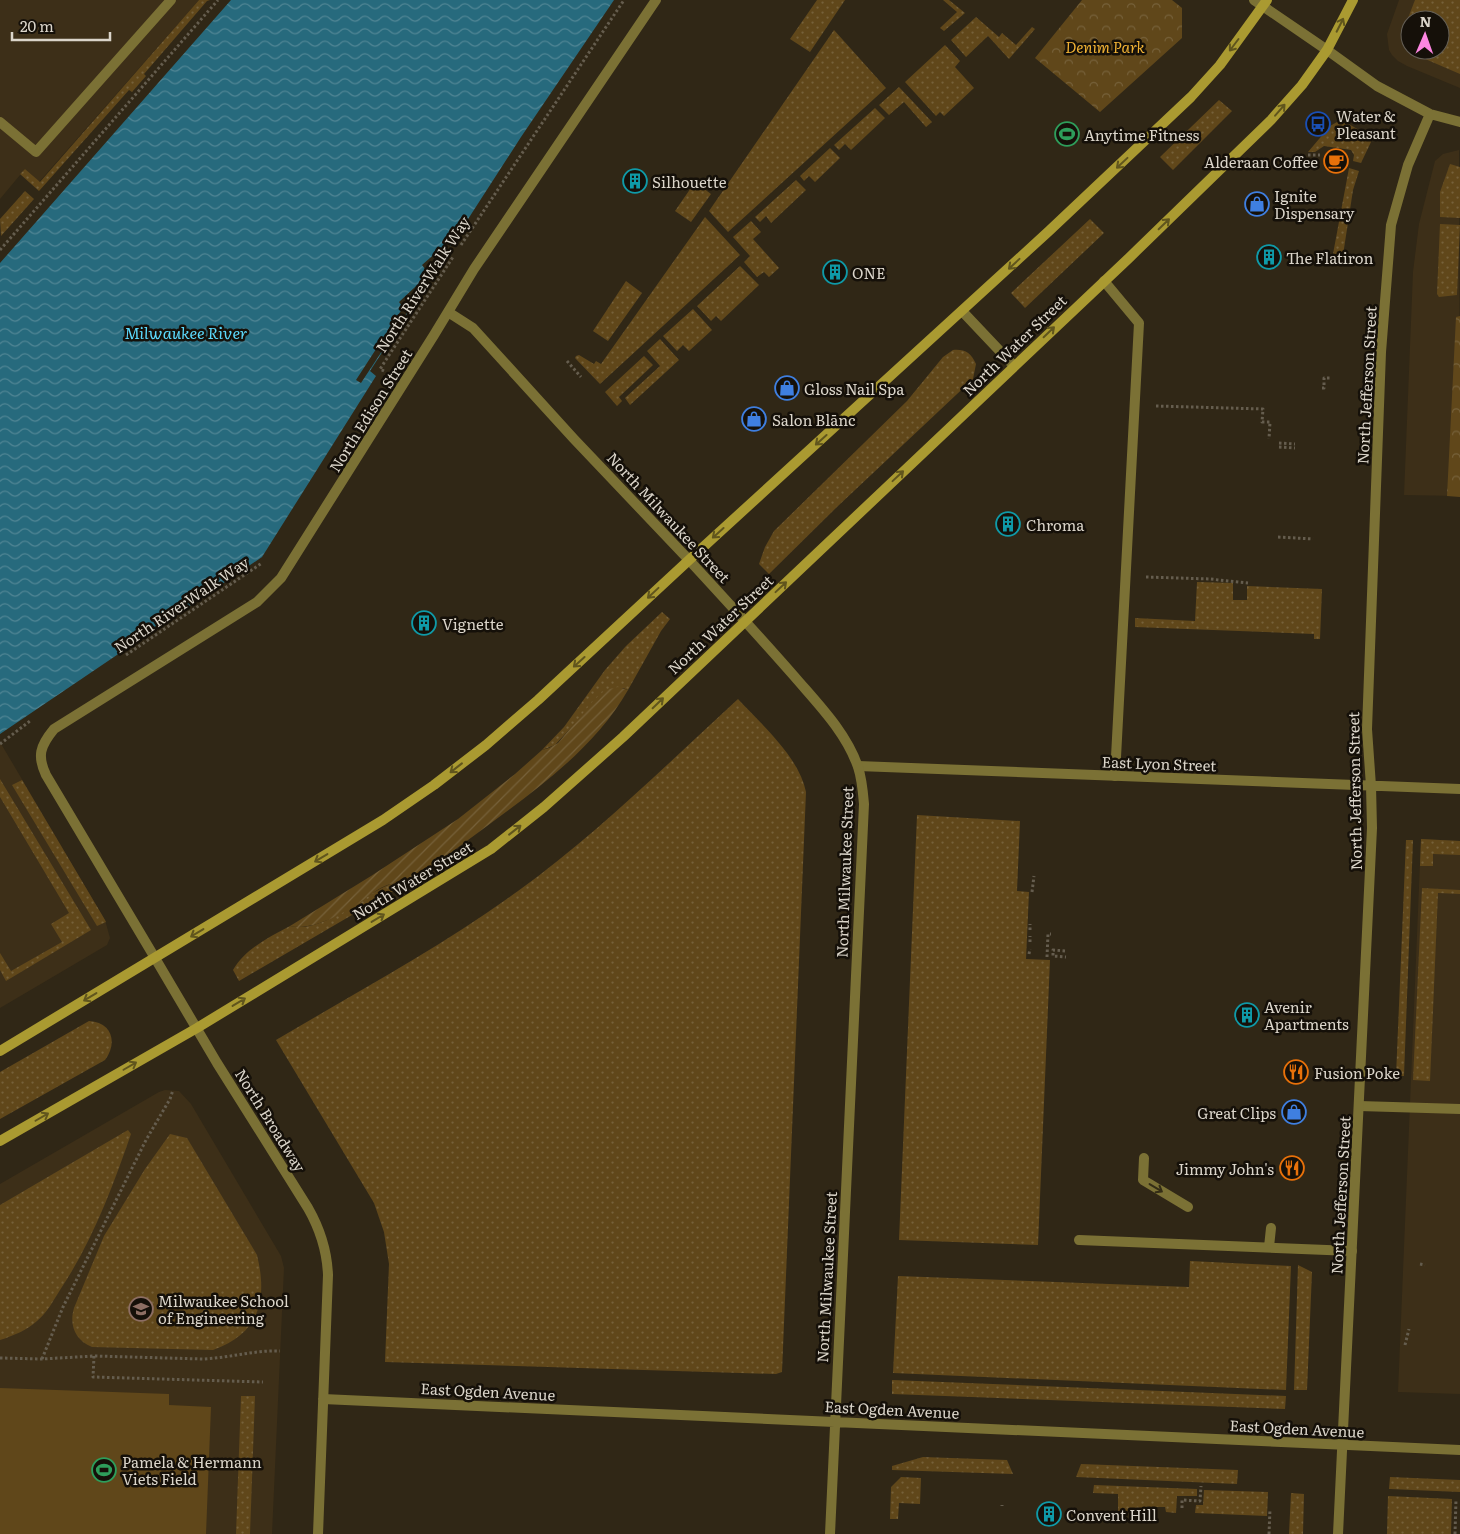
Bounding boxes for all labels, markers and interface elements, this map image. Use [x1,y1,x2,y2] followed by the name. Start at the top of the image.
[12,10,110,42] scale bar
[1400,10,1450,60] north arrow
[1419,11,1432,31] text: N
[20,14,54,37] text: 20 m
[1336,18,1345,33] one-way arrow
[1065,35,1145,58] park label: Denim Park
[1229,38,1239,52] one-way arrow
[1274,104,1285,117] one-way arrow
[1336,104,1396,144] place label: Water & Pleasant
[1305,111,1331,137] bus stop icon: Water & Pleasant
[1054,121,1080,147] sports icon: Anytime Fitness
[1084,123,1199,146] place label: Anytime Fitness
[1323,148,1349,174] cafe icon: Alderaan Coffee
[1204,150,1318,173] place label: Alderaan Coffee
[1116,157,1128,169] one-way arrow
[622,168,648,194] building icon: Silhouette
[652,170,727,193] place label: Silhouette
[1274,184,1355,224] place label: Ignite Dispensary
[1244,191,1270,217] shop icon: Ignite Dispensary
[369,211,475,357] street label: North RiverWalk Way
[1158,218,1170,230] one-way arrow
[1256,244,1282,270] building icon: The Flatiron
[1286,246,1373,269] place label: The Flatiron
[1007,258,1020,270] one-way arrow
[822,259,848,285] building icon: ONE
[852,261,885,284] place label: ONE
[957,289,1071,401] street label: North Water Street
[1350,305,1382,465] street label: North Jefferson Street
[124,320,248,344] water label: Milwaukee River
[1043,326,1056,338] one-way arrow
[323,344,417,476] street label: North Edison Street
[774,375,800,401] shop icon: Gloss Nail Spa
[804,377,905,400] place label: Gloss Nail Spa
[741,406,767,432] shop icon: Salon Blānc
[772,408,856,431] place label: Salon Blānc
[815,434,828,446] one-way arrow
[602,446,736,588] street label: North Milwaukee Street
[892,470,905,482] one-way arrow
[995,511,1021,537] building icon: Chroma
[1026,513,1085,536] place label: Chroma
[712,527,725,539] one-way arrow
[109,550,253,658] street label: North RiverWalk Way
[662,569,778,679] street label: North Water Street
[774,581,787,593] one-way arrow
[647,587,660,599] one-way arrow
[411,610,437,636] building icon: Vignette
[442,612,504,635] place label: Vignette
[573,656,585,668] one-way arrow
[652,697,664,709] one-way arrow
[1341,711,1367,871] street label: North Jefferson Street
[1101,750,1217,776] street label: East Lyon Street
[449,763,463,773] one-way arrow
[830,786,858,958] street label: North Milwaukee Street
[508,825,521,836] one-way arrow
[347,835,477,925] street label: North Water Street
[314,853,328,863] one-way arrow
[370,912,384,922] one-way arrow
[191,928,205,938] one-way arrow
[84,992,98,1002] one-way arrow
[1264,995,1349,1035] place label: Avenir Apartments
[231,997,245,1007] one-way arrow
[1234,1002,1260,1028] building icon: Avenir Apartments
[1283,1059,1309,1085] restaurant icon: Fusion Poke
[122,1061,136,1071] one-way arrow
[1314,1061,1400,1084] place label: Fusion Poke
[230,1064,312,1176] street label: North Broadway
[1281,1099,1307,1125] shop icon: Great Clips
[1197,1101,1276,1124] place label: Great Clips
[35,1112,50,1122] one-way arrow
[1324,1115,1356,1275] street label: North Jefferson Street
[1279,1155,1305,1181] restaurant icon: Jimmy John's
[1176,1157,1274,1180] place label: Jimmy John's
[1148,1184,1162,1194] one-way arrow
[810,1191,842,1363] street label: North Milwaukee Street
[158,1289,289,1329] place label: Milwaukee School of Engineering
[128,1296,154,1322] school or university icon: Milwaukee School of Engineering
[420,1376,556,1406] street label: East Ogden Avenue
[824,1394,960,1424] street label: East Ogden Avenue
[1229,1413,1365,1443] street label: East Ogden Avenue
[122,1450,262,1490] place label: Pamela & Hermann Viets Field
[91,1457,117,1483] sports icon: Pamela & Hermann Viets Field
[1036,1501,1062,1527] building icon: Convent Hill
[1066,1503,1157,1526] place label: Convent Hill

